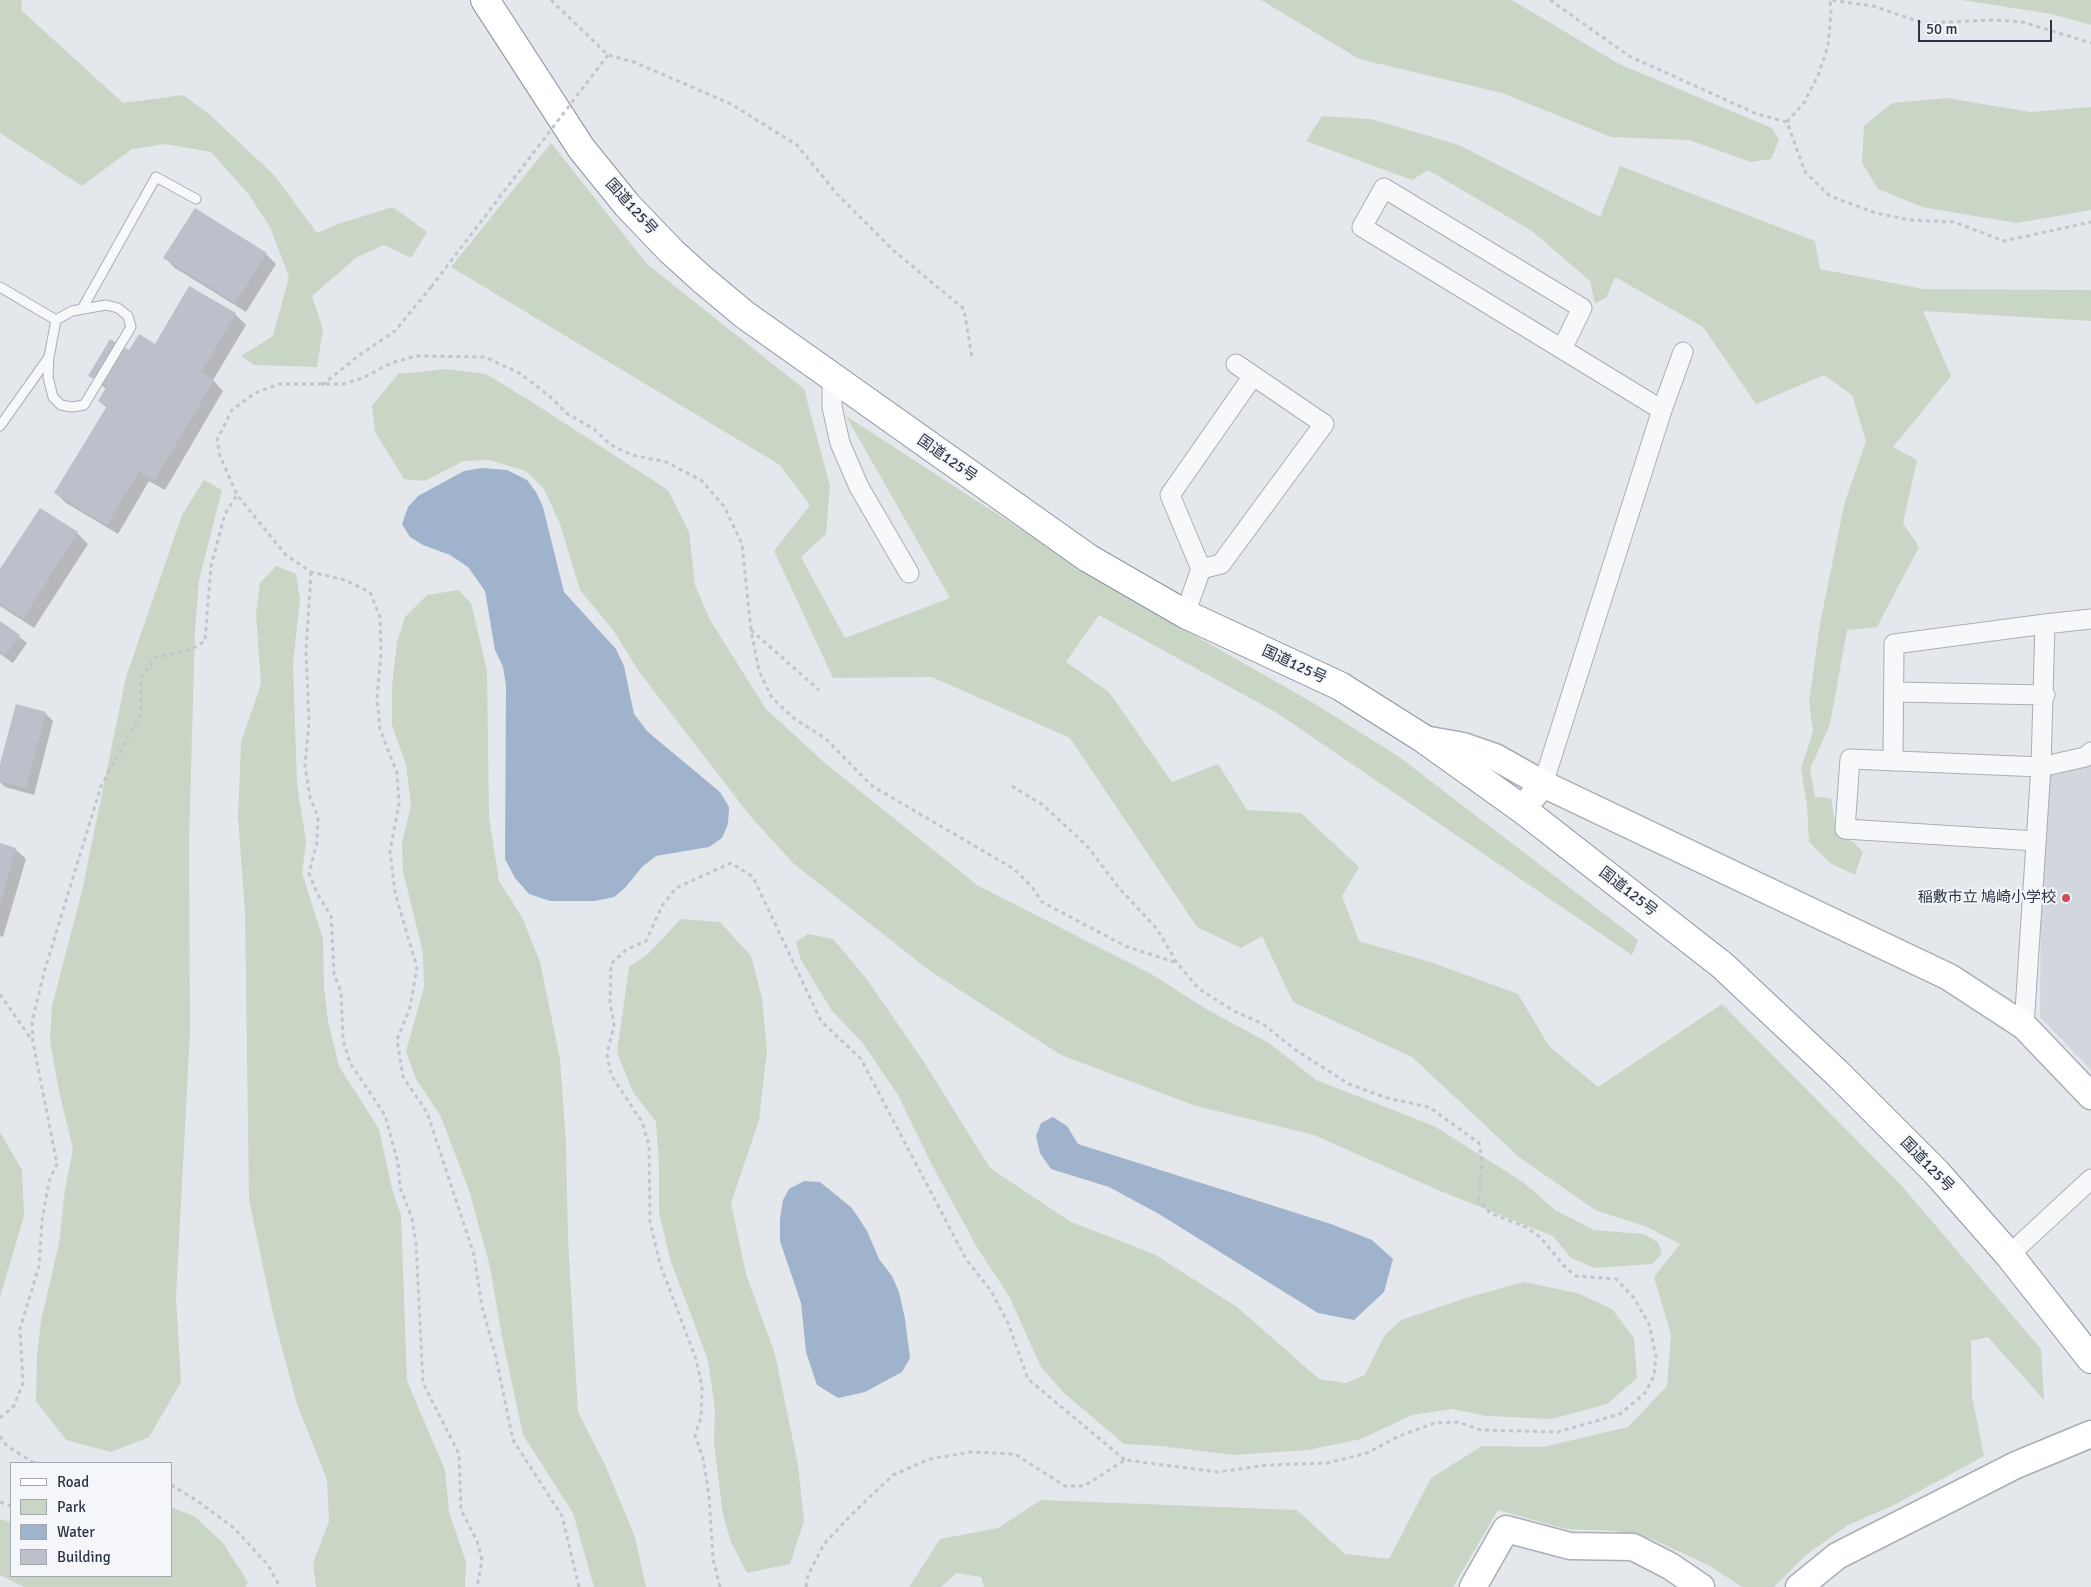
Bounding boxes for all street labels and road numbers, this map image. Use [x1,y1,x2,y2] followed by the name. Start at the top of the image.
[601,175,661,239] street label: 国道125号
[913,432,981,486] street label: 国道125号
[1259,642,1329,688] street label: 国道125号
[1595,864,1661,920] street label: 国道125号
[1896,1134,1958,1196] street label: 国道125号

